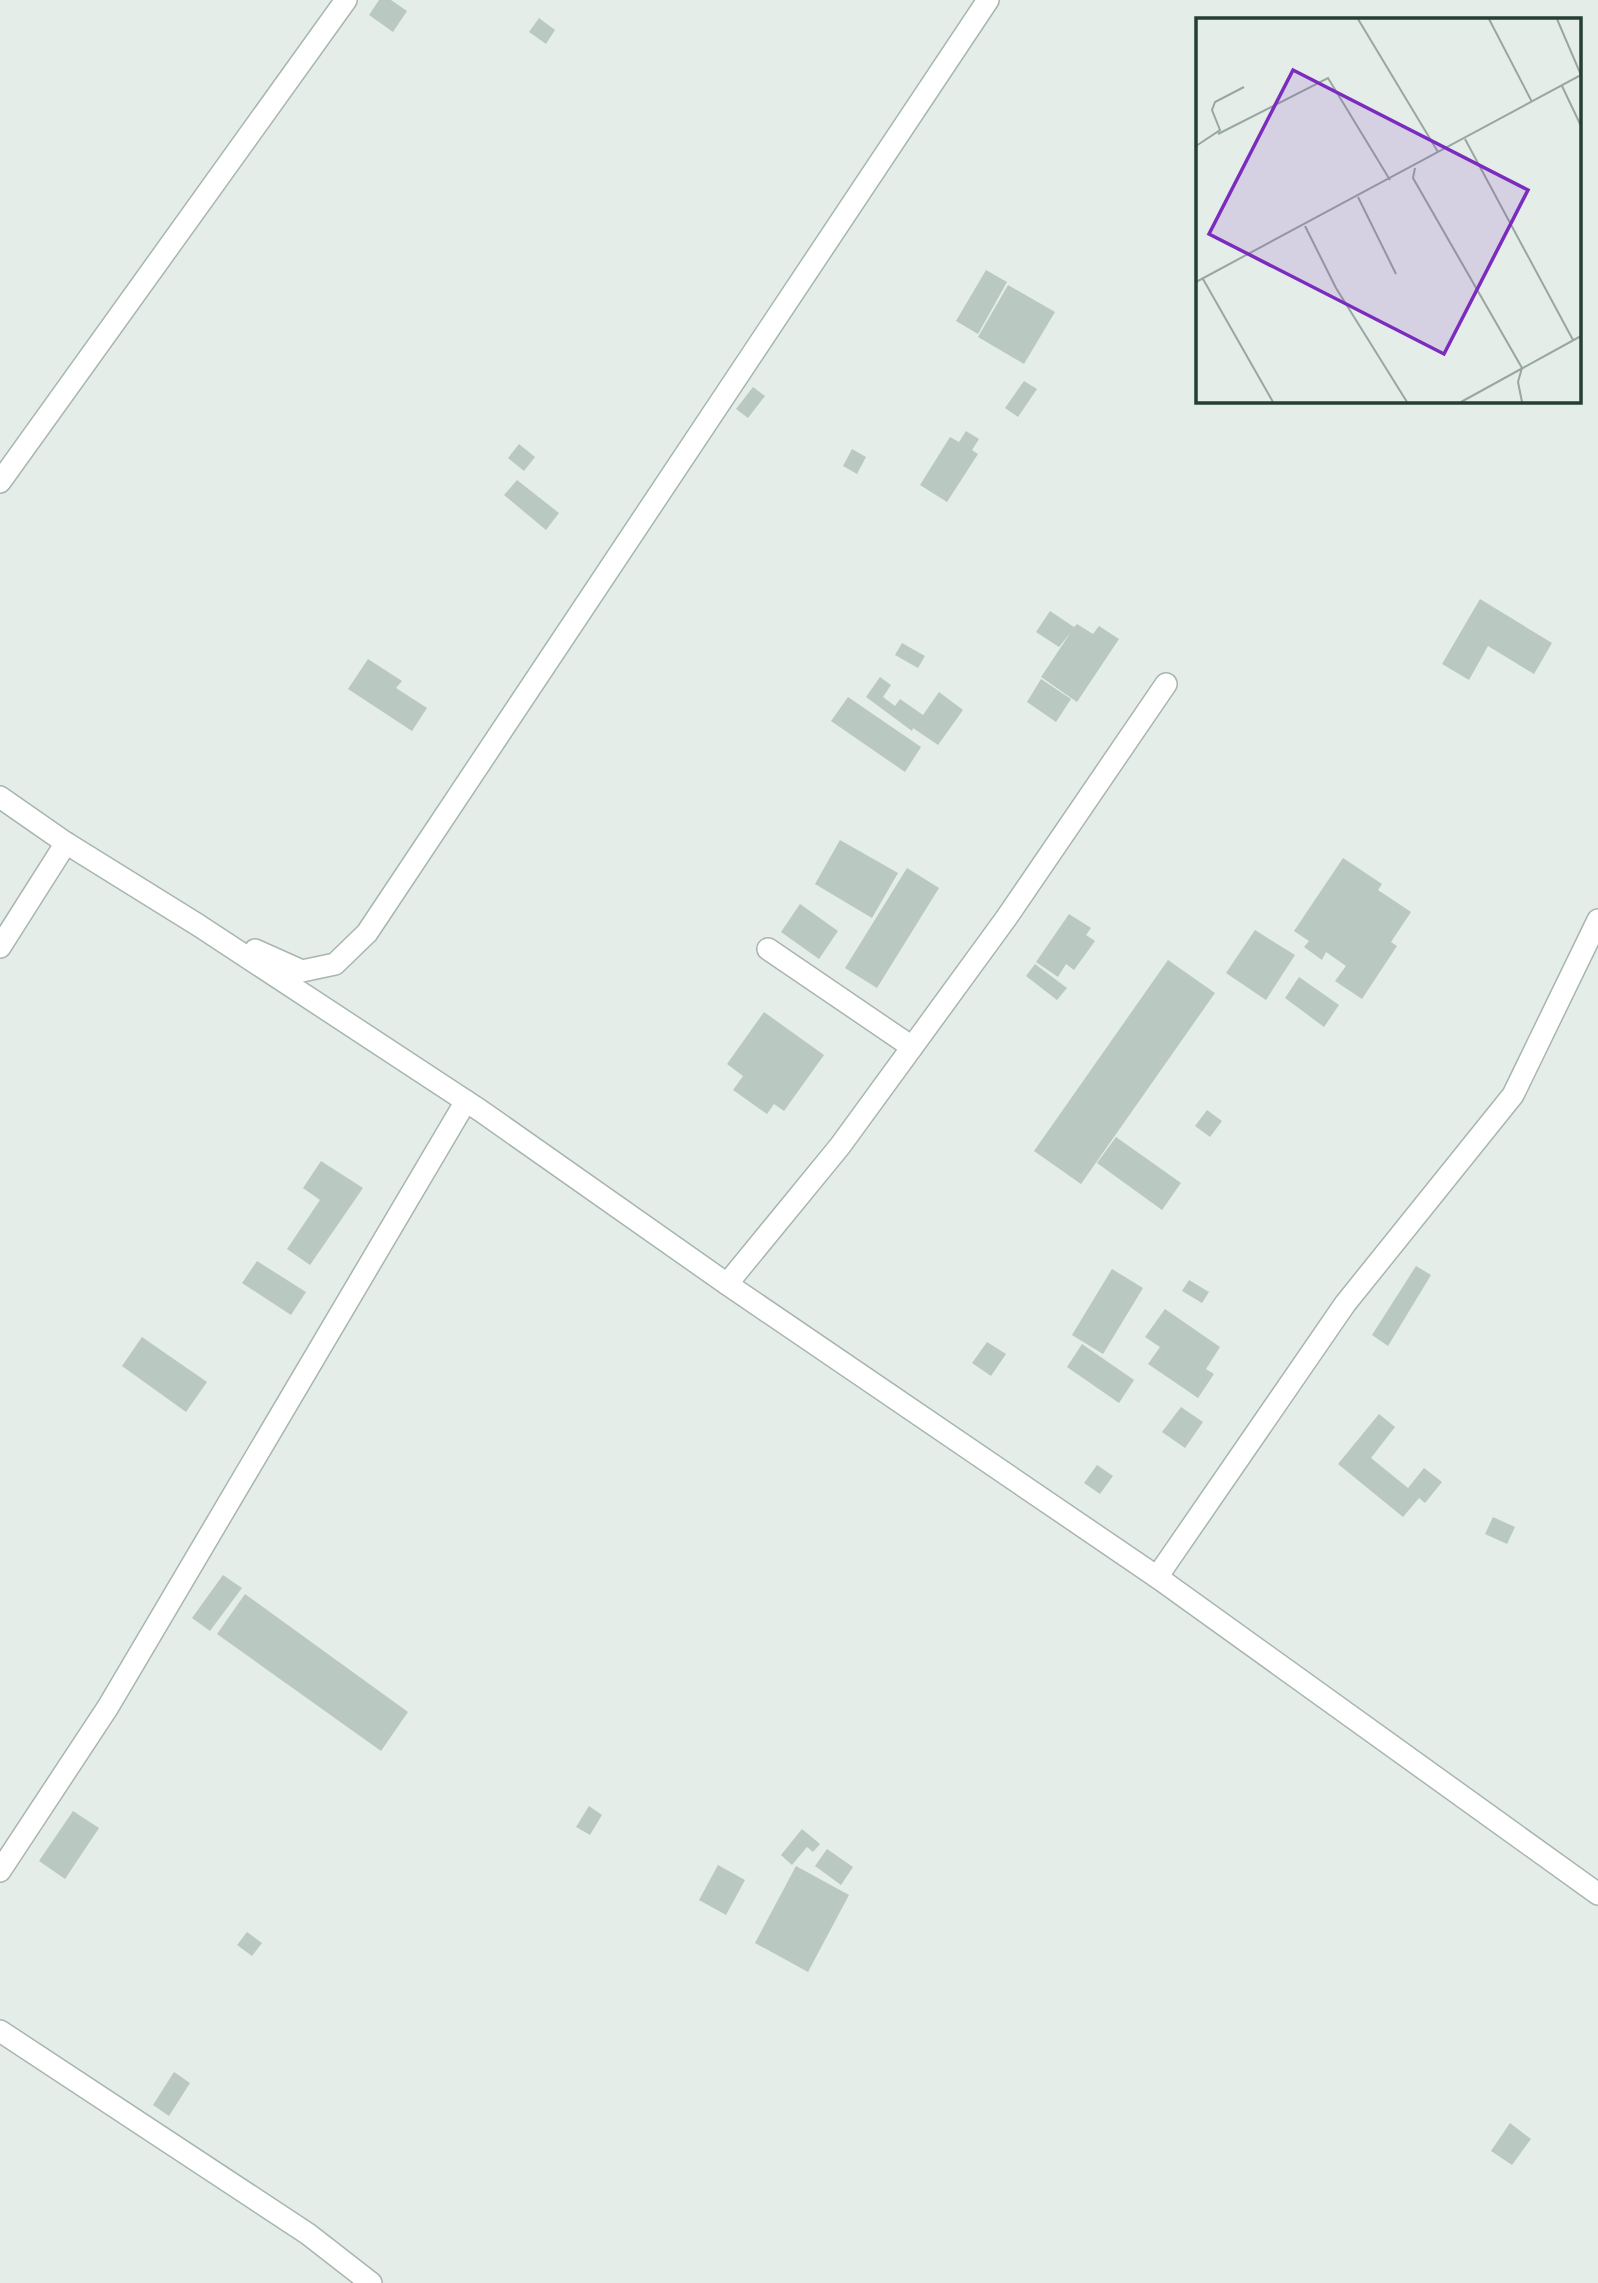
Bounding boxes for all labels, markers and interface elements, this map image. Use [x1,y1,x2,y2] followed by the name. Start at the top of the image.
[1196,18,1580,402] inset map

